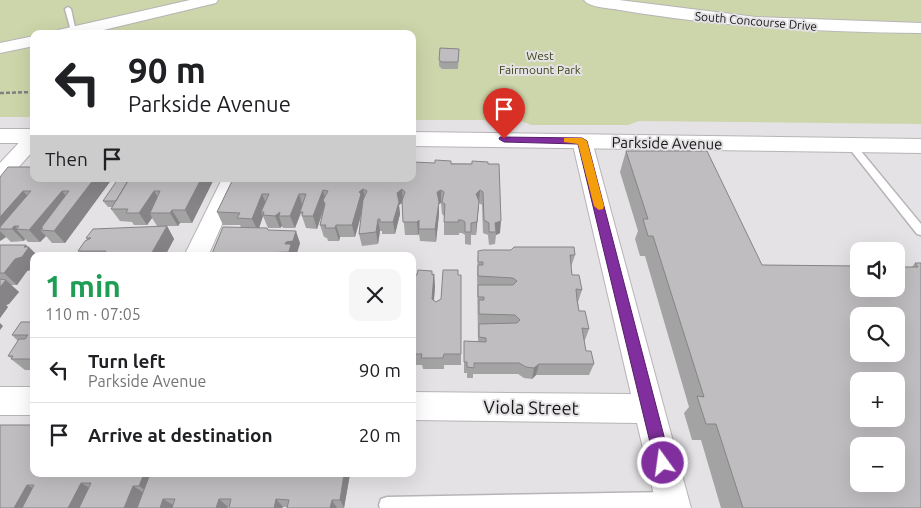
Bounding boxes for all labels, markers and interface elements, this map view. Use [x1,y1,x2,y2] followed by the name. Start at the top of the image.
[694,9,818,33] street label: South Concourse Drive
[499,49,581,76] park label: West Fairmount Park
[45,50,110,115] icon: left
[128,50,206,90] text: 90 m
[483,88,525,139] pin
[128,91,291,116] text: Parkside Avenue
[490,95,518,123] icon: arrive
[611,134,723,152] street label: Parkside Avenue
[98,145,126,173] icon: arrive
[45,148,88,170] text: Then
[850,242,905,492] map controls
[850,242,905,297] button: sound
[45,269,121,303] text: 1 min
[349,269,401,321] button: close
[45,305,141,323] text: 110 m · 07:05
[850,307,905,362] button: search
[88,350,166,372] text: Turn left
[45,356,73,384] icon: left
[359,359,401,381] text: 90 m
[88,372,206,390] text: Parkside Avenue
[850,372,905,427] button: +
[483,396,579,418] street label: Viola Street
[45,421,73,449] icon: arrive
[88,424,273,446] text: Arrive at destination
[359,424,401,446] text: 20 m
[636,436,688,488] position arrow
[850,437,905,492] button: −

